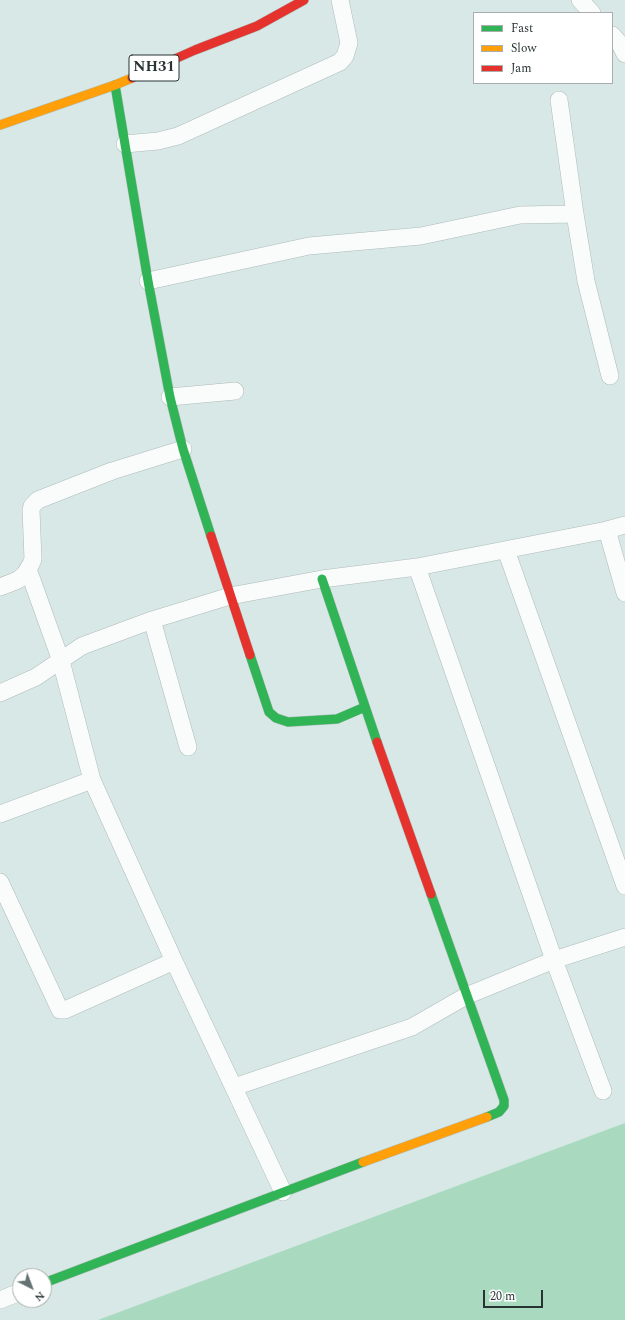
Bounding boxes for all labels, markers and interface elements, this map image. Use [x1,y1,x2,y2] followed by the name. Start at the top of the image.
[473,12,613,84] legend
[511,19,533,38] text: Fast
[511,39,536,58] text: Slow
[129,55,179,81] road number: NH31
[511,59,532,78] text: Jam
[12,1268,52,1308] north arrow
[485,1282,545,1308] scale bar
[31,1287,49,1306] text: N
[490,1287,515,1306] text: 20 m

